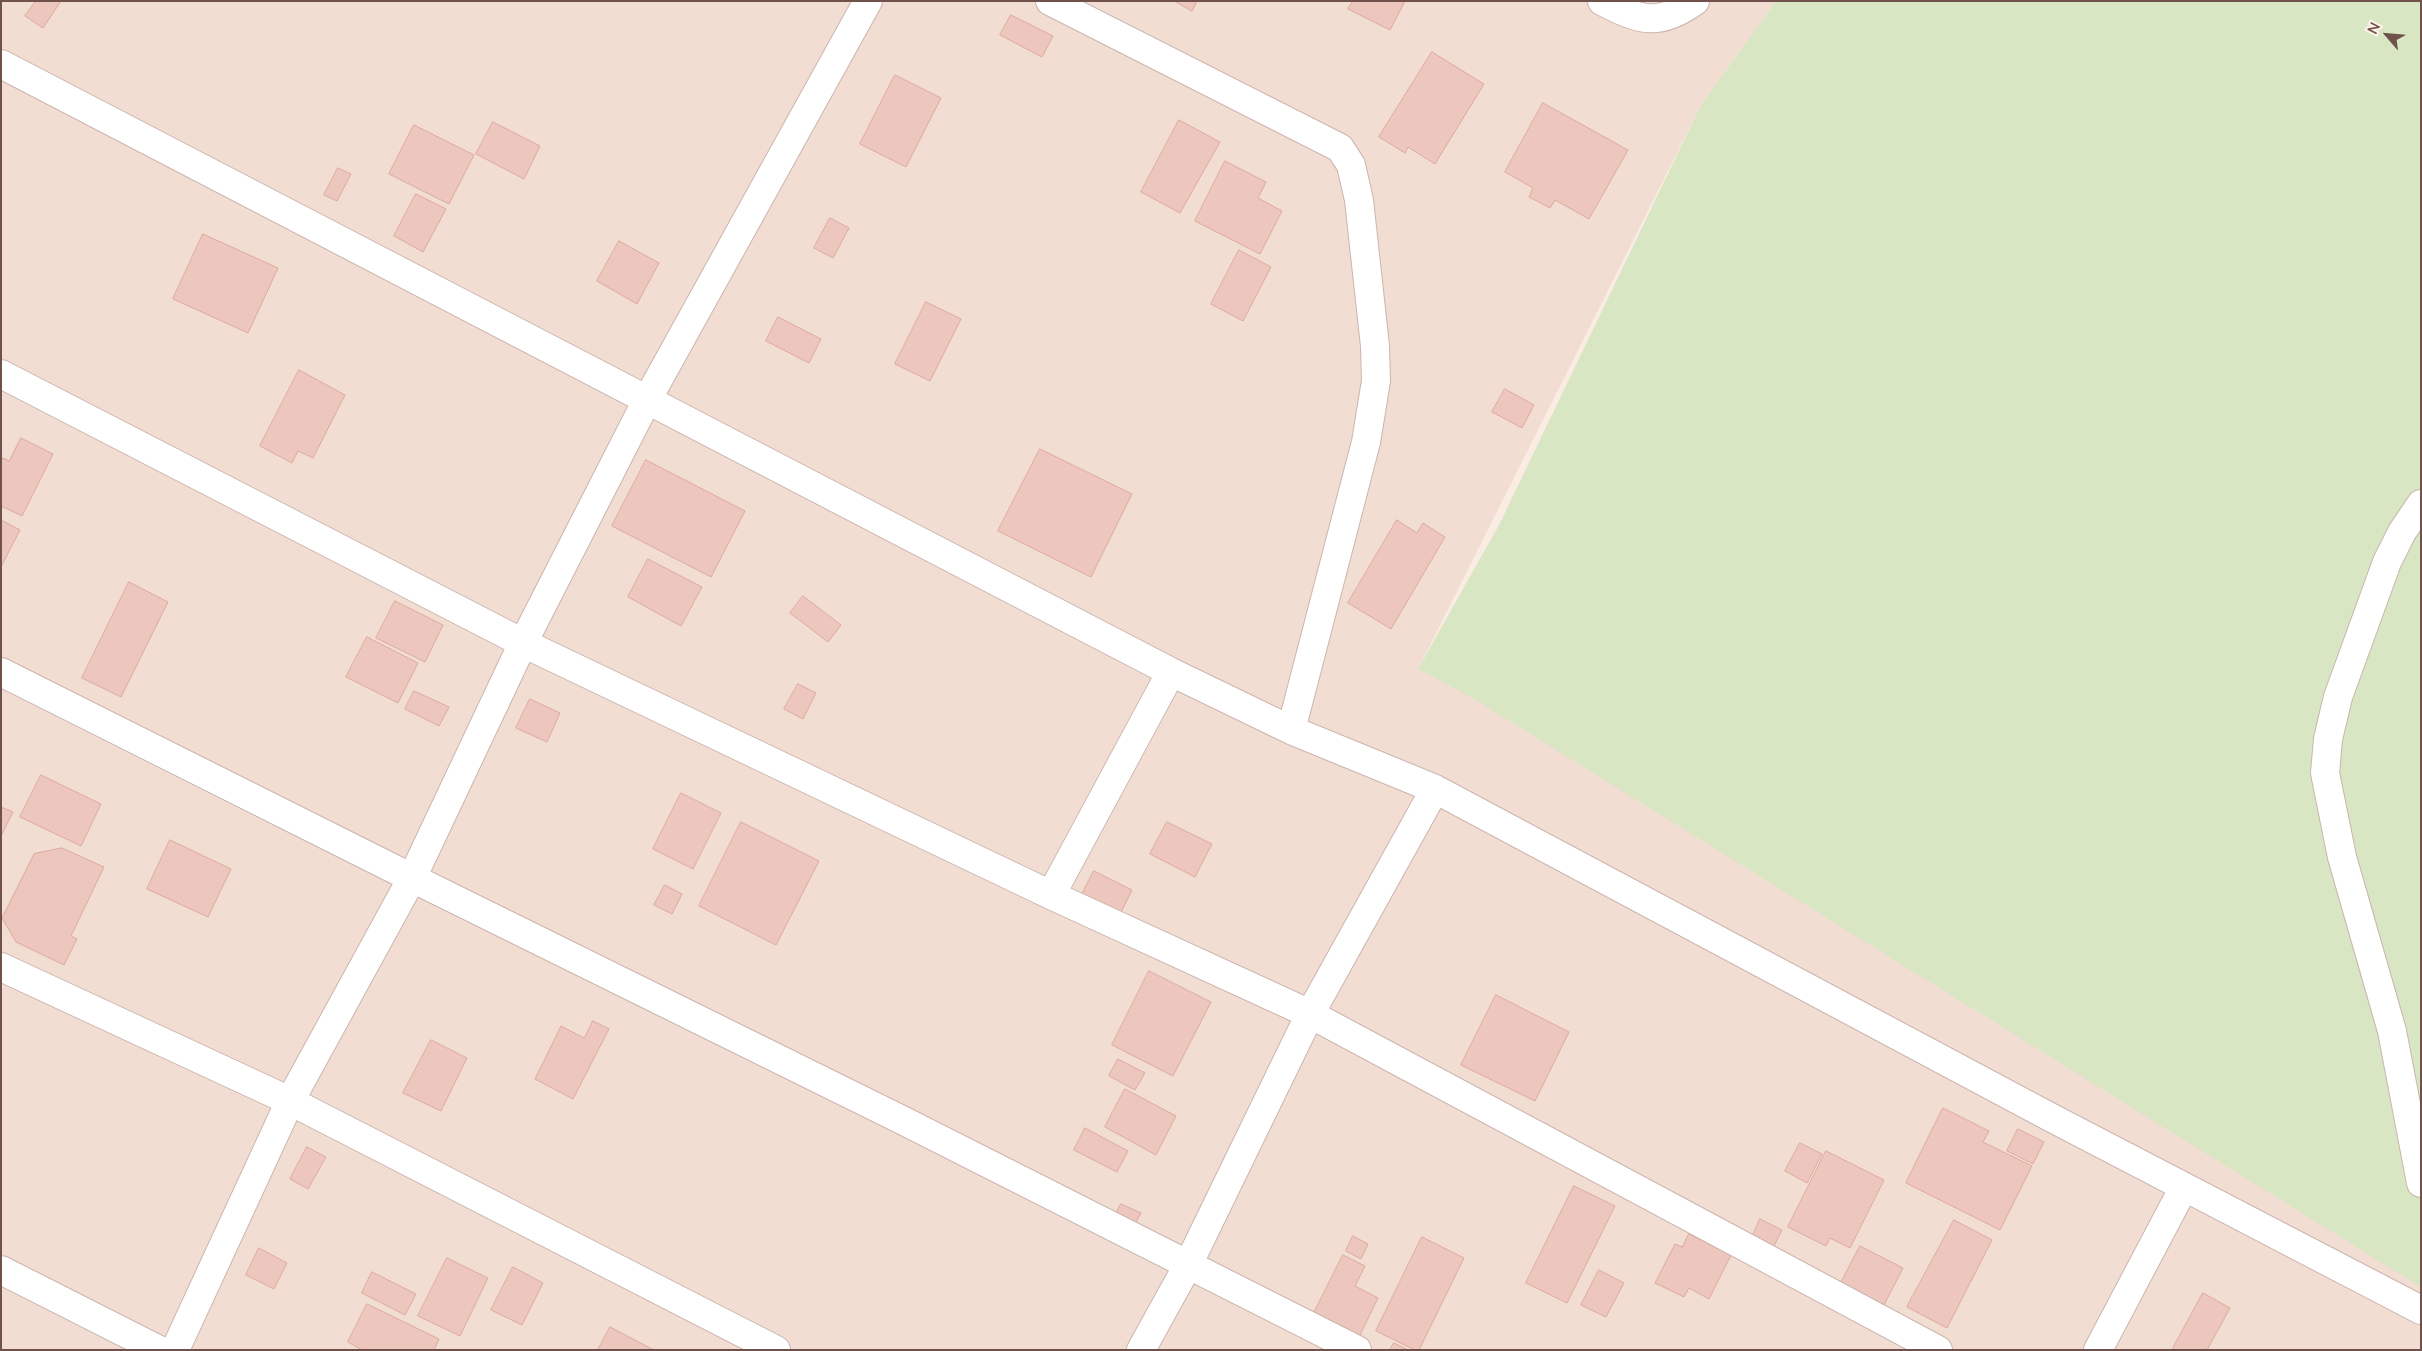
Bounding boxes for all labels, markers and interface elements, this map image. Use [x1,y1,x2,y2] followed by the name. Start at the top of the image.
[2362,10,2412,60] north arrow
[2363,19,2383,37] text: N

